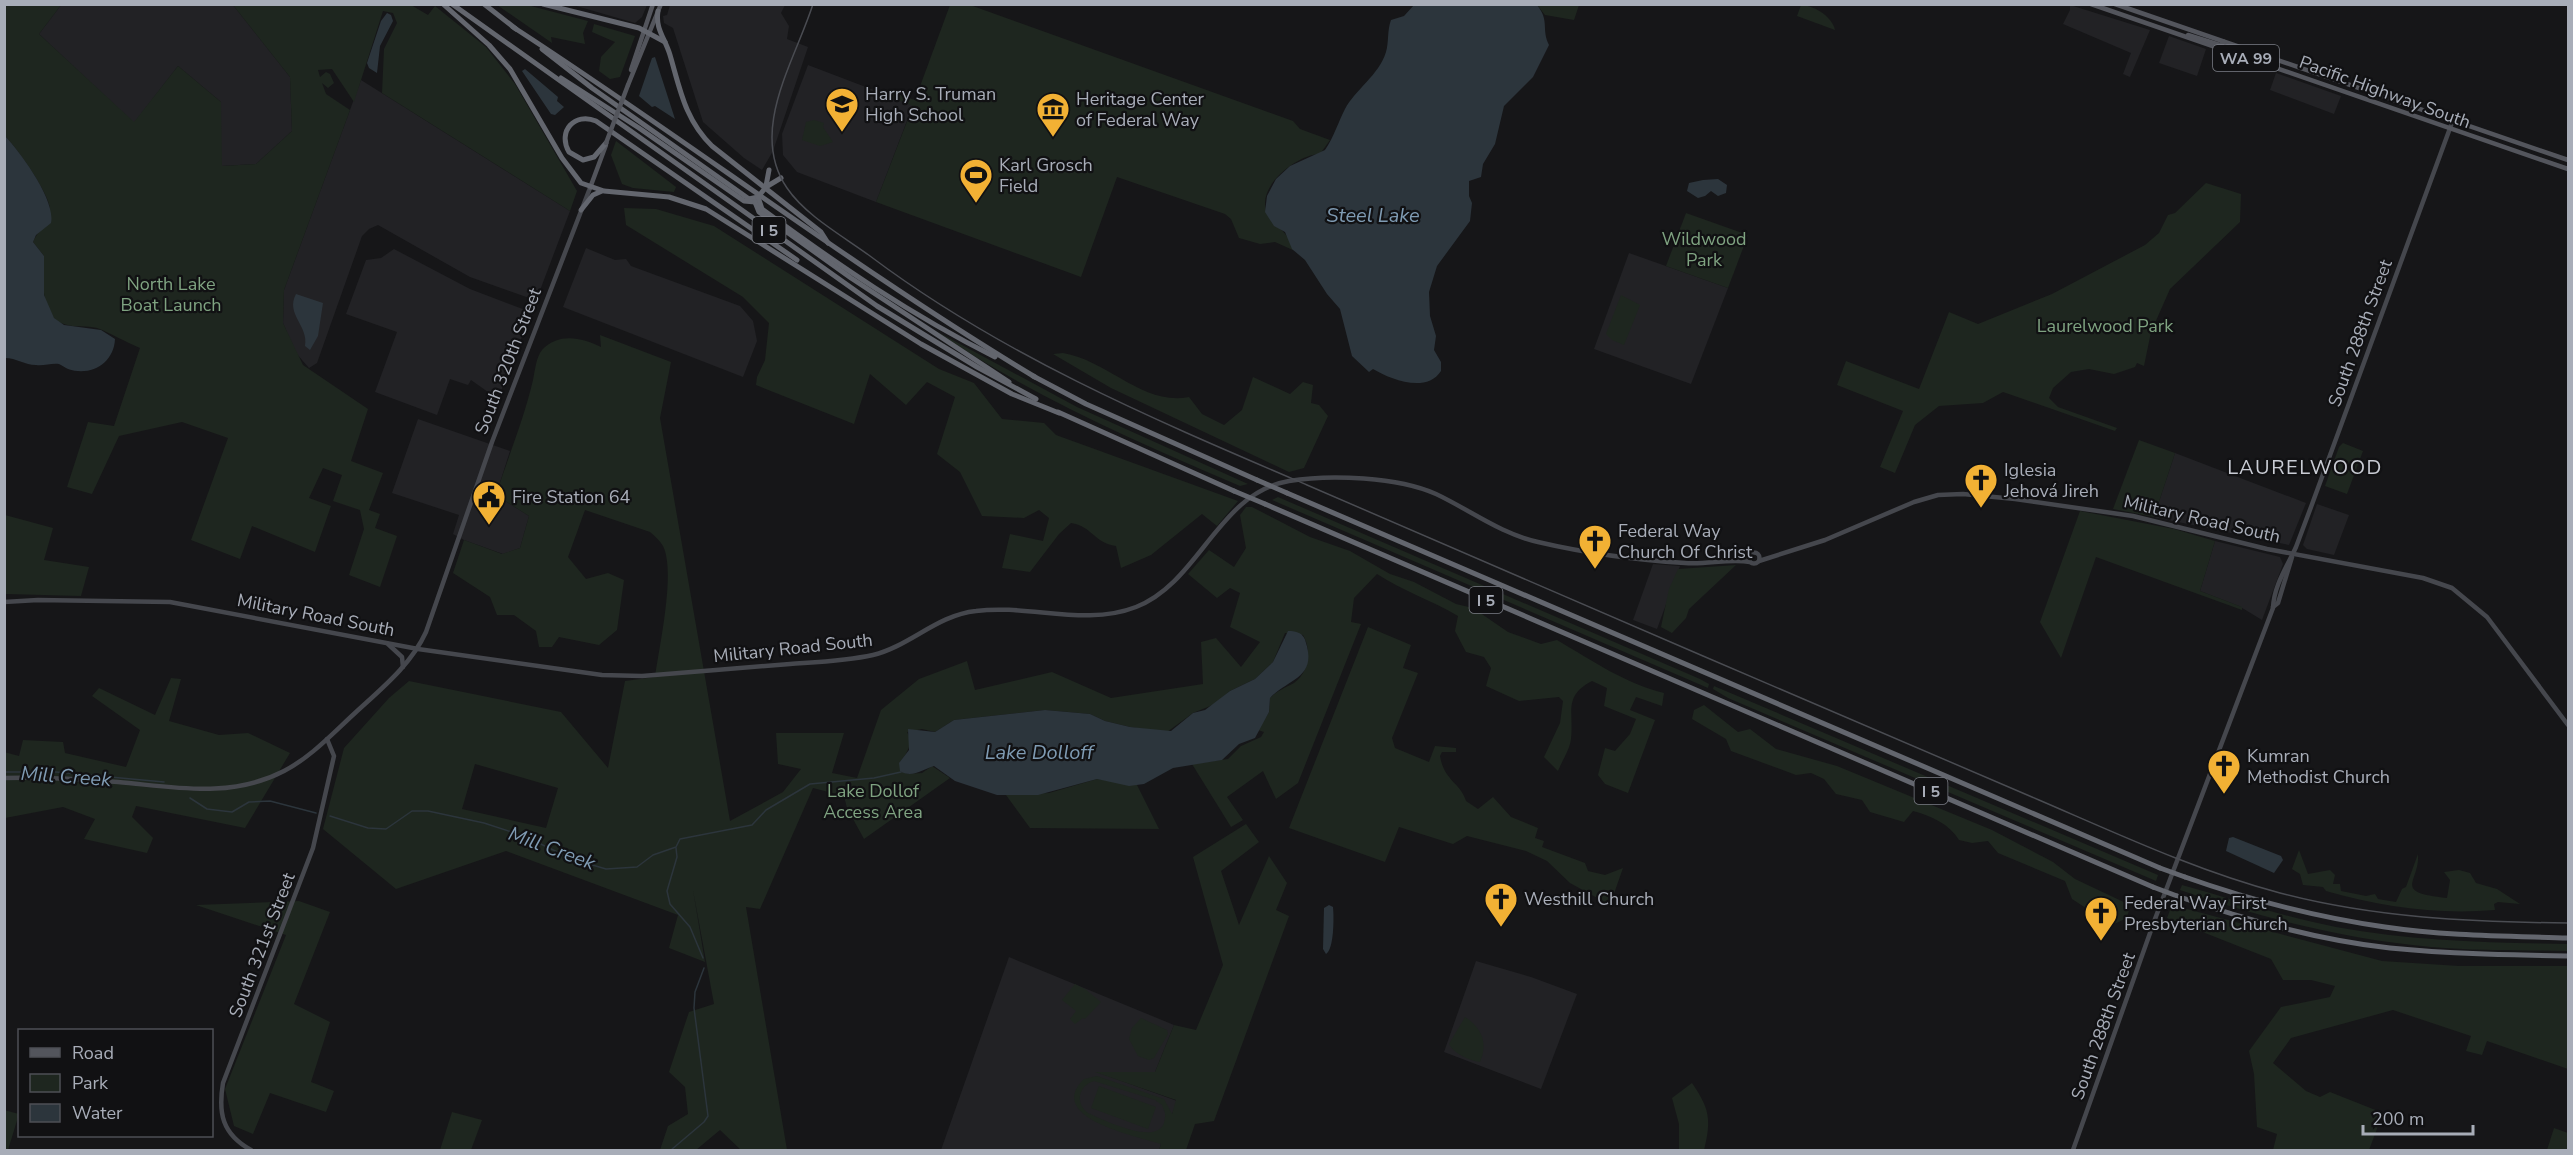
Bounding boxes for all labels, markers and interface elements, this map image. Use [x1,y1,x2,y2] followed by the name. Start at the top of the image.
[2213,45,2279,71] road number: WA 99
[2296,50,2474,134] street label: Pacific Highway South
[865,82,996,127] place label: Harry S. Truman High School
[824,86,860,133] school or university icon: Harry S. Truman High School
[1076,87,1205,132] place label: Heritage Center of Federal Way
[1035,91,1071,138] museum icon: Heritage Center of Federal Way
[999,153,1093,198] place label: Karl Grosch Field
[958,157,994,204] sports icon: Karl Grosch Field
[1326,202,1420,229] water label: Steel Lake
[752,217,786,243] road number: I 5
[1661,227,1747,272] park label: Wildwood Park
[2322,255,2398,410] street label: South 288th Street
[121,272,221,317] park label: North Lake Boat Launch
[469,284,547,438] street label: South 320th Street
[2037,314,2174,338] park label: Laurelwood Park
[2227,454,2383,481] district label: LAURELWOOD
[2003,458,2099,503] place label: Iglesia Jehová Jireh
[1963,462,1999,509] church icon: Iglesia Jehová Jireh
[471,479,507,526] public building icon: Fire Station 64
[512,485,631,509] place label: Fire Station 64
[2121,489,2283,549] street label: Military Road South
[1618,519,1753,564] place label: Federal Way Church Of Christ
[1577,523,1613,570] church icon: Federal Way Church Of Christ
[1470,587,1502,613] road number: I 5
[235,588,397,642] street label: Military Road South
[712,628,874,668] street label: Military Road South
[985,739,1096,766] water label: Lake Dolloff
[2247,744,2390,789] place label: Kumran Methodist Church
[2206,748,2242,795] church icon: Kumran Methodist Church
[20,760,113,793] water label: Mill Creek
[1914,778,1948,804] road number: I 5
[823,779,923,824] park label: Lake Dollof Access Area
[505,820,600,877] water label: Mill Creek
[223,868,301,1021] street label: South 321st Street
[1483,881,1519,928] church icon: Westhill Church
[1524,887,1654,911] place label: Westhill Church
[2124,891,2288,936] place label: Federal Way First Presbyterian Church
[2083,895,2119,942] church icon: Federal Way First Presbyterian Church
[2065,948,2141,1103] street label: South 288th Street
[18,1029,213,1137] legend
[72,1041,114,1065] text: Road
[72,1071,109,1095] text: Park
[2363,1098,2472,1136] scale bar
[72,1101,123,1125] text: Water
[2372,1107,2424,1131] text: 200 m

